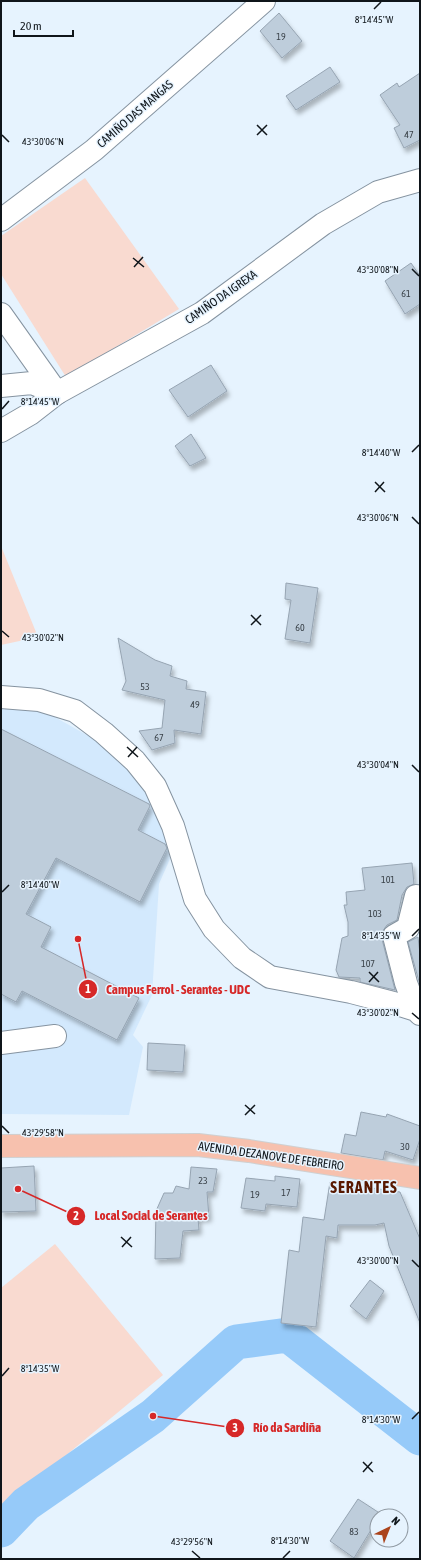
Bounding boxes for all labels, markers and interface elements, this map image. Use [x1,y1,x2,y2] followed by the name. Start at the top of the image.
[14,12,73,38] scale bar
[355,14,394,25] text: 8°14'45"W
[20,19,42,33] text: 20 m
[276,31,286,42] house number: 19
[94,77,176,151] street label: CAMIÑO DAS MANGAS
[404,129,414,140] house number: 47
[22,136,64,147] text: 43°30'06"N
[357,264,399,275] text: 43°30'08"N
[183,267,260,327] street label: CAMIÑO DA IGREXA
[401,288,411,299] house number: 61
[21,396,60,407] text: 8°14'45"W
[362,447,401,458] text: 8°14'40"W
[357,512,399,523] text: 43°30'06"N
[295,622,305,633] house number: 60
[22,632,64,643] text: 43°30'02"N
[140,681,150,692] house number: 53
[190,699,200,710] house number: 49
[154,732,164,743] house number: 67
[357,759,399,770] text: 43°30'04"N
[381,874,395,885] house number: 101
[21,879,60,890] text: 8°14'40"W
[368,908,382,919] house number: 103
[362,930,401,941] text: 8°14'35"W
[361,958,375,969] house number: 107
[78,977,258,1002] callout: Campus Ferrol - Serantes - UDC
[85,982,91,996] text: 1
[106,982,250,997] text: Campus Ferrol - Serantes - UDC
[357,1007,399,1018] text: 43°30'02"N
[22,1127,64,1138] text: 43°29'58"N
[197,1139,345,1173] street label: AVENIDA DEZANOVE DE FEBREIRO
[400,1141,410,1152] house number: 30
[198,1175,208,1186] house number: 23
[330,1178,398,1196] district label: SERANTES
[281,1187,291,1198] house number: 17
[250,1189,260,1200] house number: 19
[66,1203,215,1228] callout: Local Social de Serantes
[94,1208,208,1223] text: Local Social de Serantes
[73,1209,79,1223] text: 2
[357,1255,399,1266] text: 43°30'00"N
[21,1363,60,1374] text: 8°14'35"W
[362,1414,401,1425] text: 8°14'30"W
[225,1415,329,1440] callout: Río da Sardiña
[253,1420,321,1435] text: Río da Sardiña
[232,1421,238,1435] text: 3
[369,1508,409,1548] north arrow
[389,1514,402,1527] text: N
[349,1526,359,1537] house number: 83
[271,1535,310,1546] text: 8°14'30"W
[171,1536,213,1547] text: 43°29'56"N

